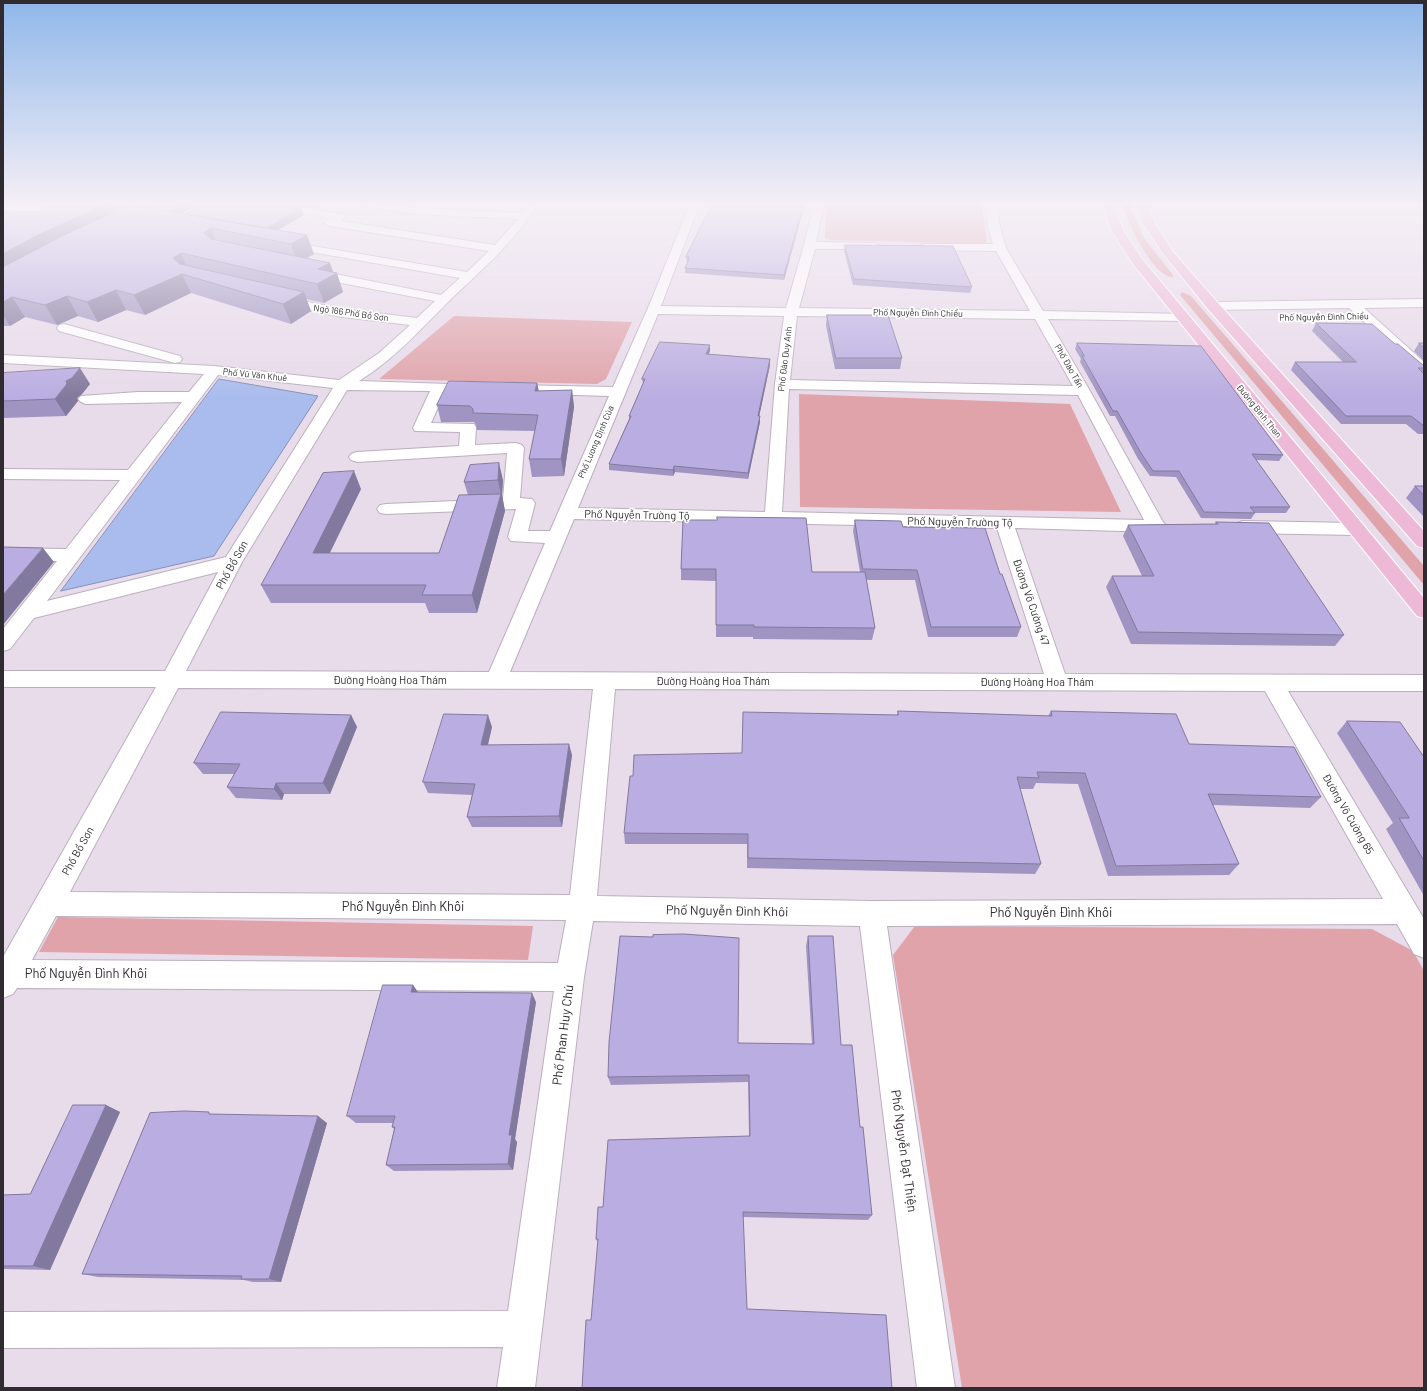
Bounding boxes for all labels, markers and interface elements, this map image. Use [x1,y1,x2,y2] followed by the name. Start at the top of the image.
[313,302,389,324] street label: Ngõ 166 Phố Bồ Sơn
[873,307,963,319] street label: Phố Nguyễn Đình Chiểu
[1279,311,1369,323] street label: Phố Nguyễn Đình Chiểu
[776,326,794,392] street label: Phố Đào Duy Anh
[1052,342,1086,390] street label: Phố Đào Tấn
[222,366,288,384] street label: Phố Vũ Văn Khuê
[1234,382,1284,440] street label: Đường Bình Than
[576,404,616,480] street label: Phố Lương Định Của
[584,507,690,523] street label: Phố Nguyễn Trường Tộ
[907,514,1013,530] street label: Phố Nguyễn Trường Tộ
[213,538,251,592] street label: Phố Bồ Sơn
[1010,557,1052,647] street label: Đường Võ Cường 47
[333,673,447,687] street label: Đường Hoàng Hoa Thám
[656,674,770,688] street label: Đường Hoàng Hoa Thám
[980,675,1094,689] street label: Đường Hoàng Hoa Thám
[1320,771,1376,857] street label: Đường Võ Cường 65
[59,824,97,878] street label: Phố Bồ Sơn
[342,899,464,915] street label: Phố Nguyễn Đình Khôi
[666,902,788,920] street label: Phố Nguyễn Đình Khôi
[990,905,1112,921] street label: Phố Nguyễn Đình Khôi
[25,966,147,982] street label: Phố Nguyễn Đình Khôi
[549,984,577,1086] street label: Phố Phan Huy Chú
[888,1089,920,1213] street label: Phố Nguyễn Đạt Thiện

